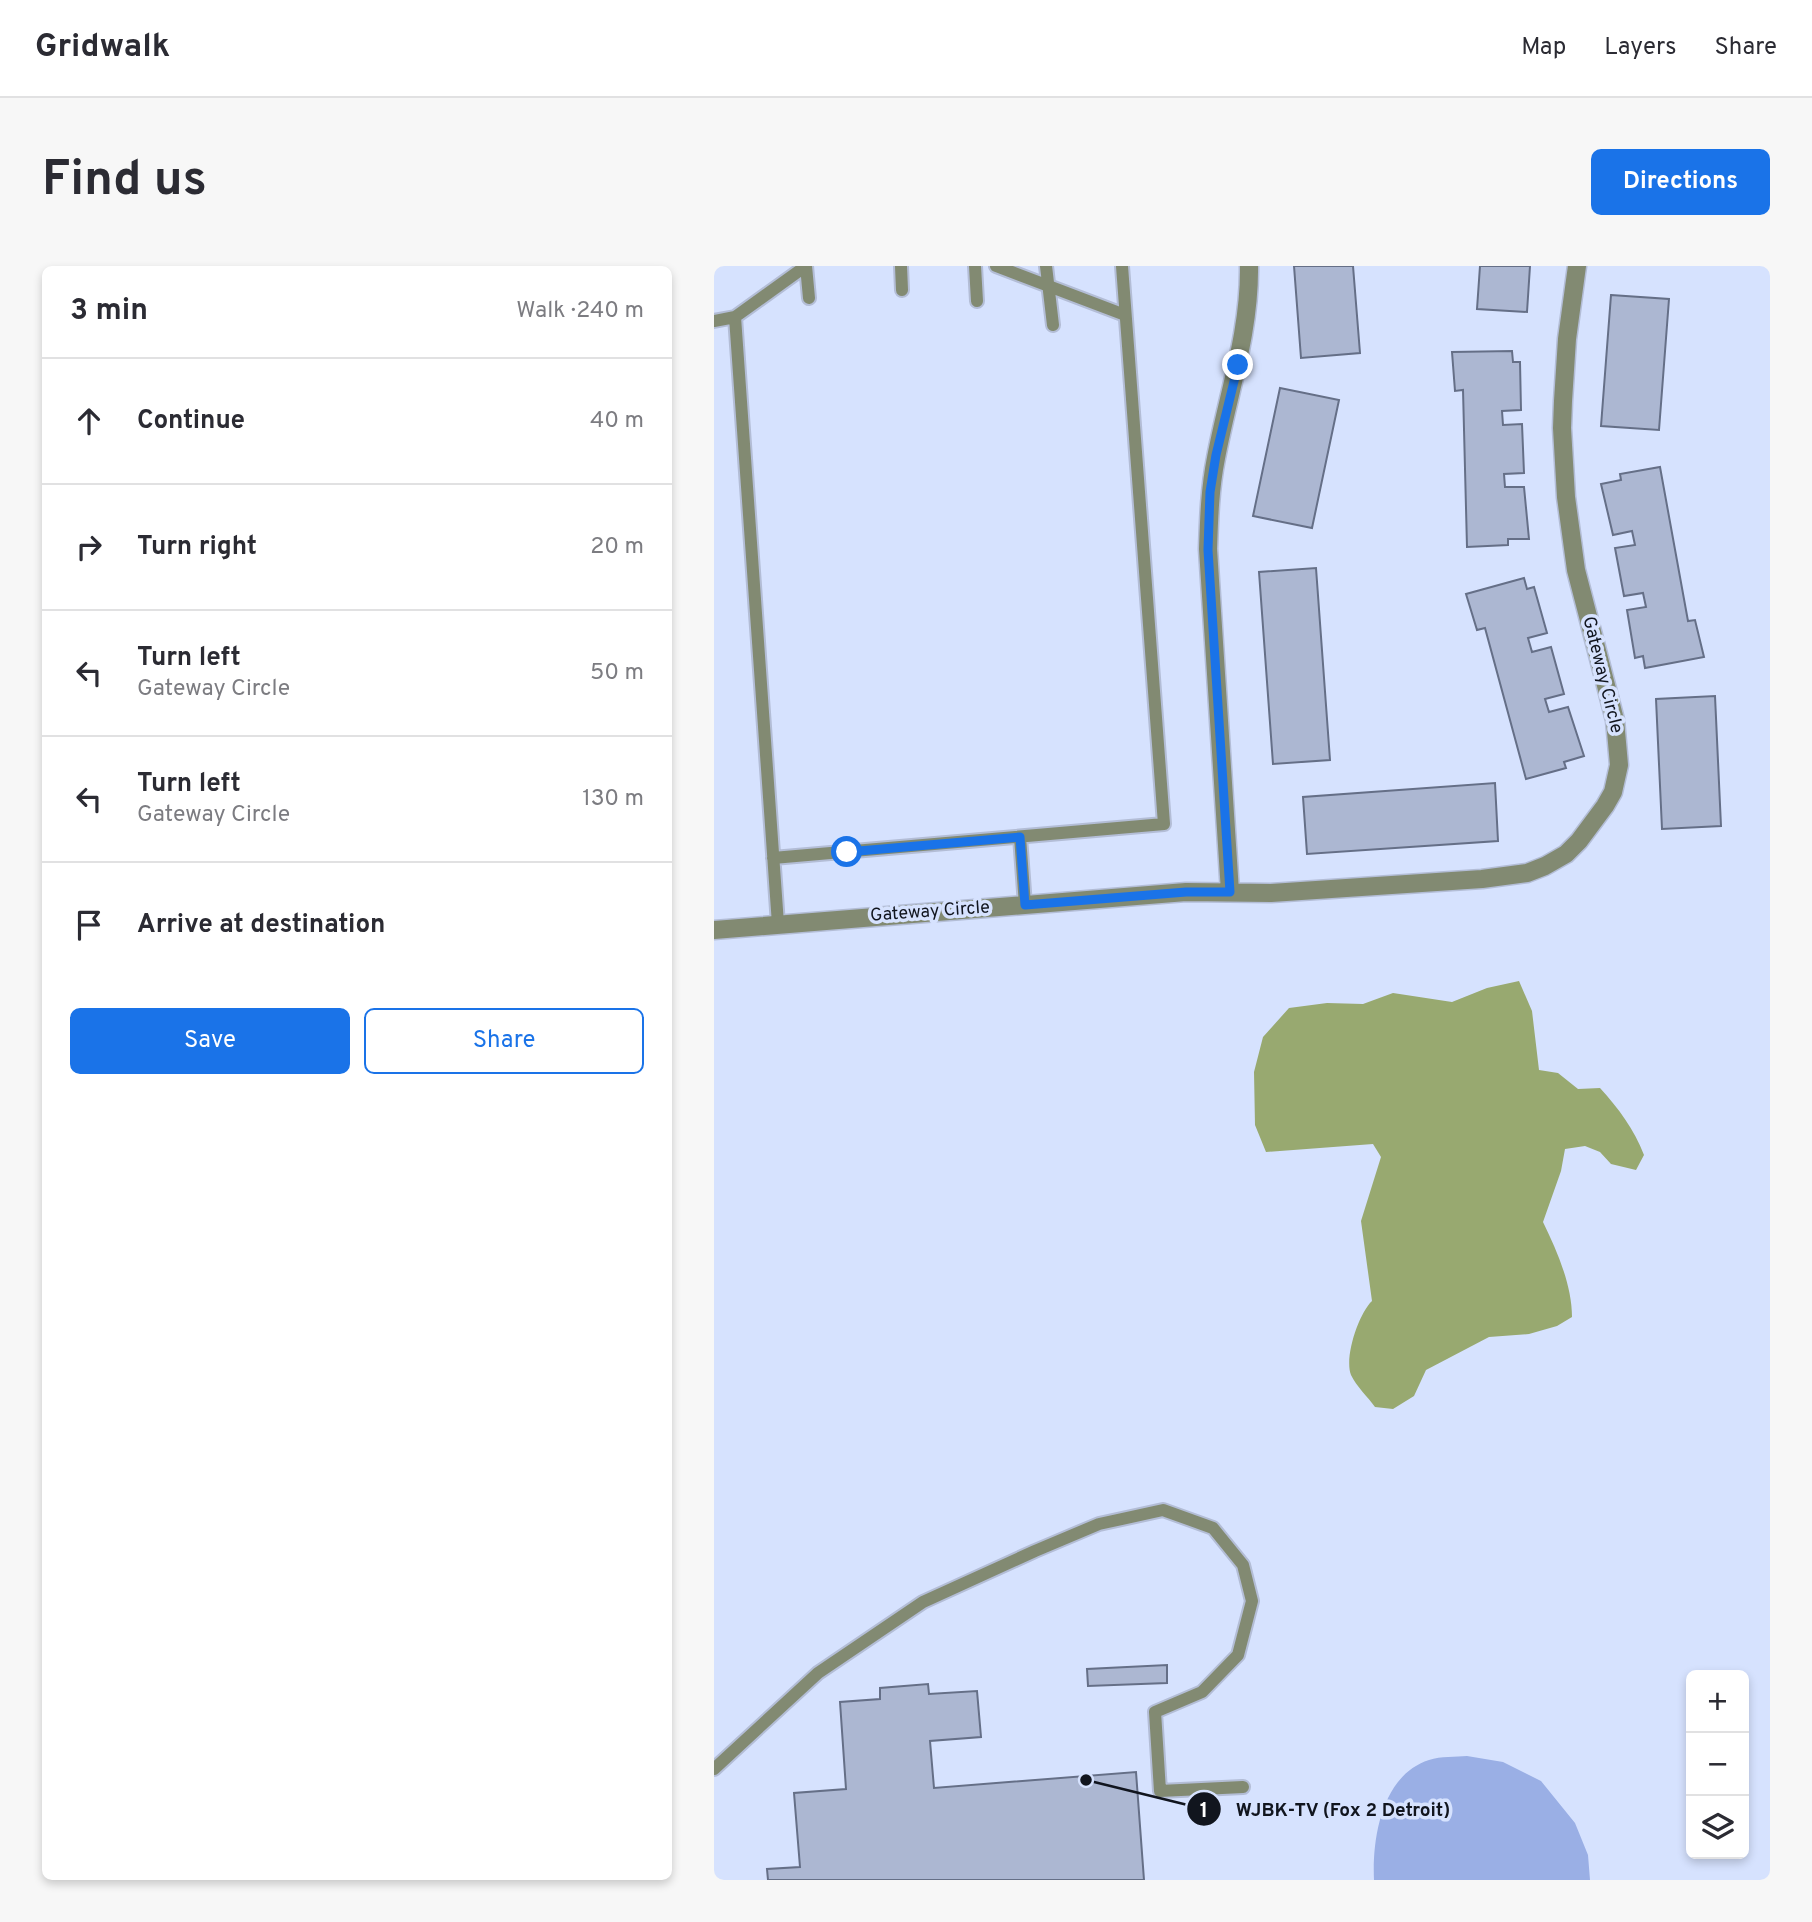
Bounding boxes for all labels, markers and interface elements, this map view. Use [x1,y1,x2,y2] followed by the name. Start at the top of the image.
[35,27,170,69] text: Gridwalk
[1521,33,1566,63] text: Map
[1604,33,1676,63] text: Layers
[1714,33,1777,63] text: Share
[1591,149,1770,215] button: Directions
[42,151,207,213] text: Find us
[70,293,148,330] text: 3 min
[516,297,644,326] text: Walk · 240 m
[1222,349,1253,380] route end
[70,402,108,440] icon: ahead
[137,405,245,438] text: Continue
[590,407,644,436] text: 40 m
[70,528,108,566] icon: right
[137,531,257,564] text: Turn right
[590,533,644,562] text: 20 m
[1576,614,1628,736] street label: Gateway Circle
[137,642,241,675] text: Turn left
[70,654,108,692] icon: left
[590,659,644,688] text: 50 m
[137,675,290,704] text: Gateway Circle
[137,768,241,801] text: Turn left
[70,780,108,818] icon: left
[582,785,644,814] text: 130 m
[137,801,290,830] text: Gateway Circle
[831,836,862,867] route start
[869,896,991,928] street label: Gateway Circle
[70,906,108,944] icon: arrive
[137,909,385,942] text: Arrive at destination
[70,1008,350,1074] button: Save
[364,1008,644,1074] button: Share
[1686,1670,1749,1859] map controls
[1686,1670,1749,1733] button: +
[1686,1733,1749,1796] button: −
[1186,1789,1465,1829] callout: WJBK-TV (Fox 2 Detroit)
[1686,1796,1749,1859] button: layers
[1200,1798,1208,1825] text: 1
[1236,1799,1450,1823] text: WJBK-TV (Fox 2 Detroit)

